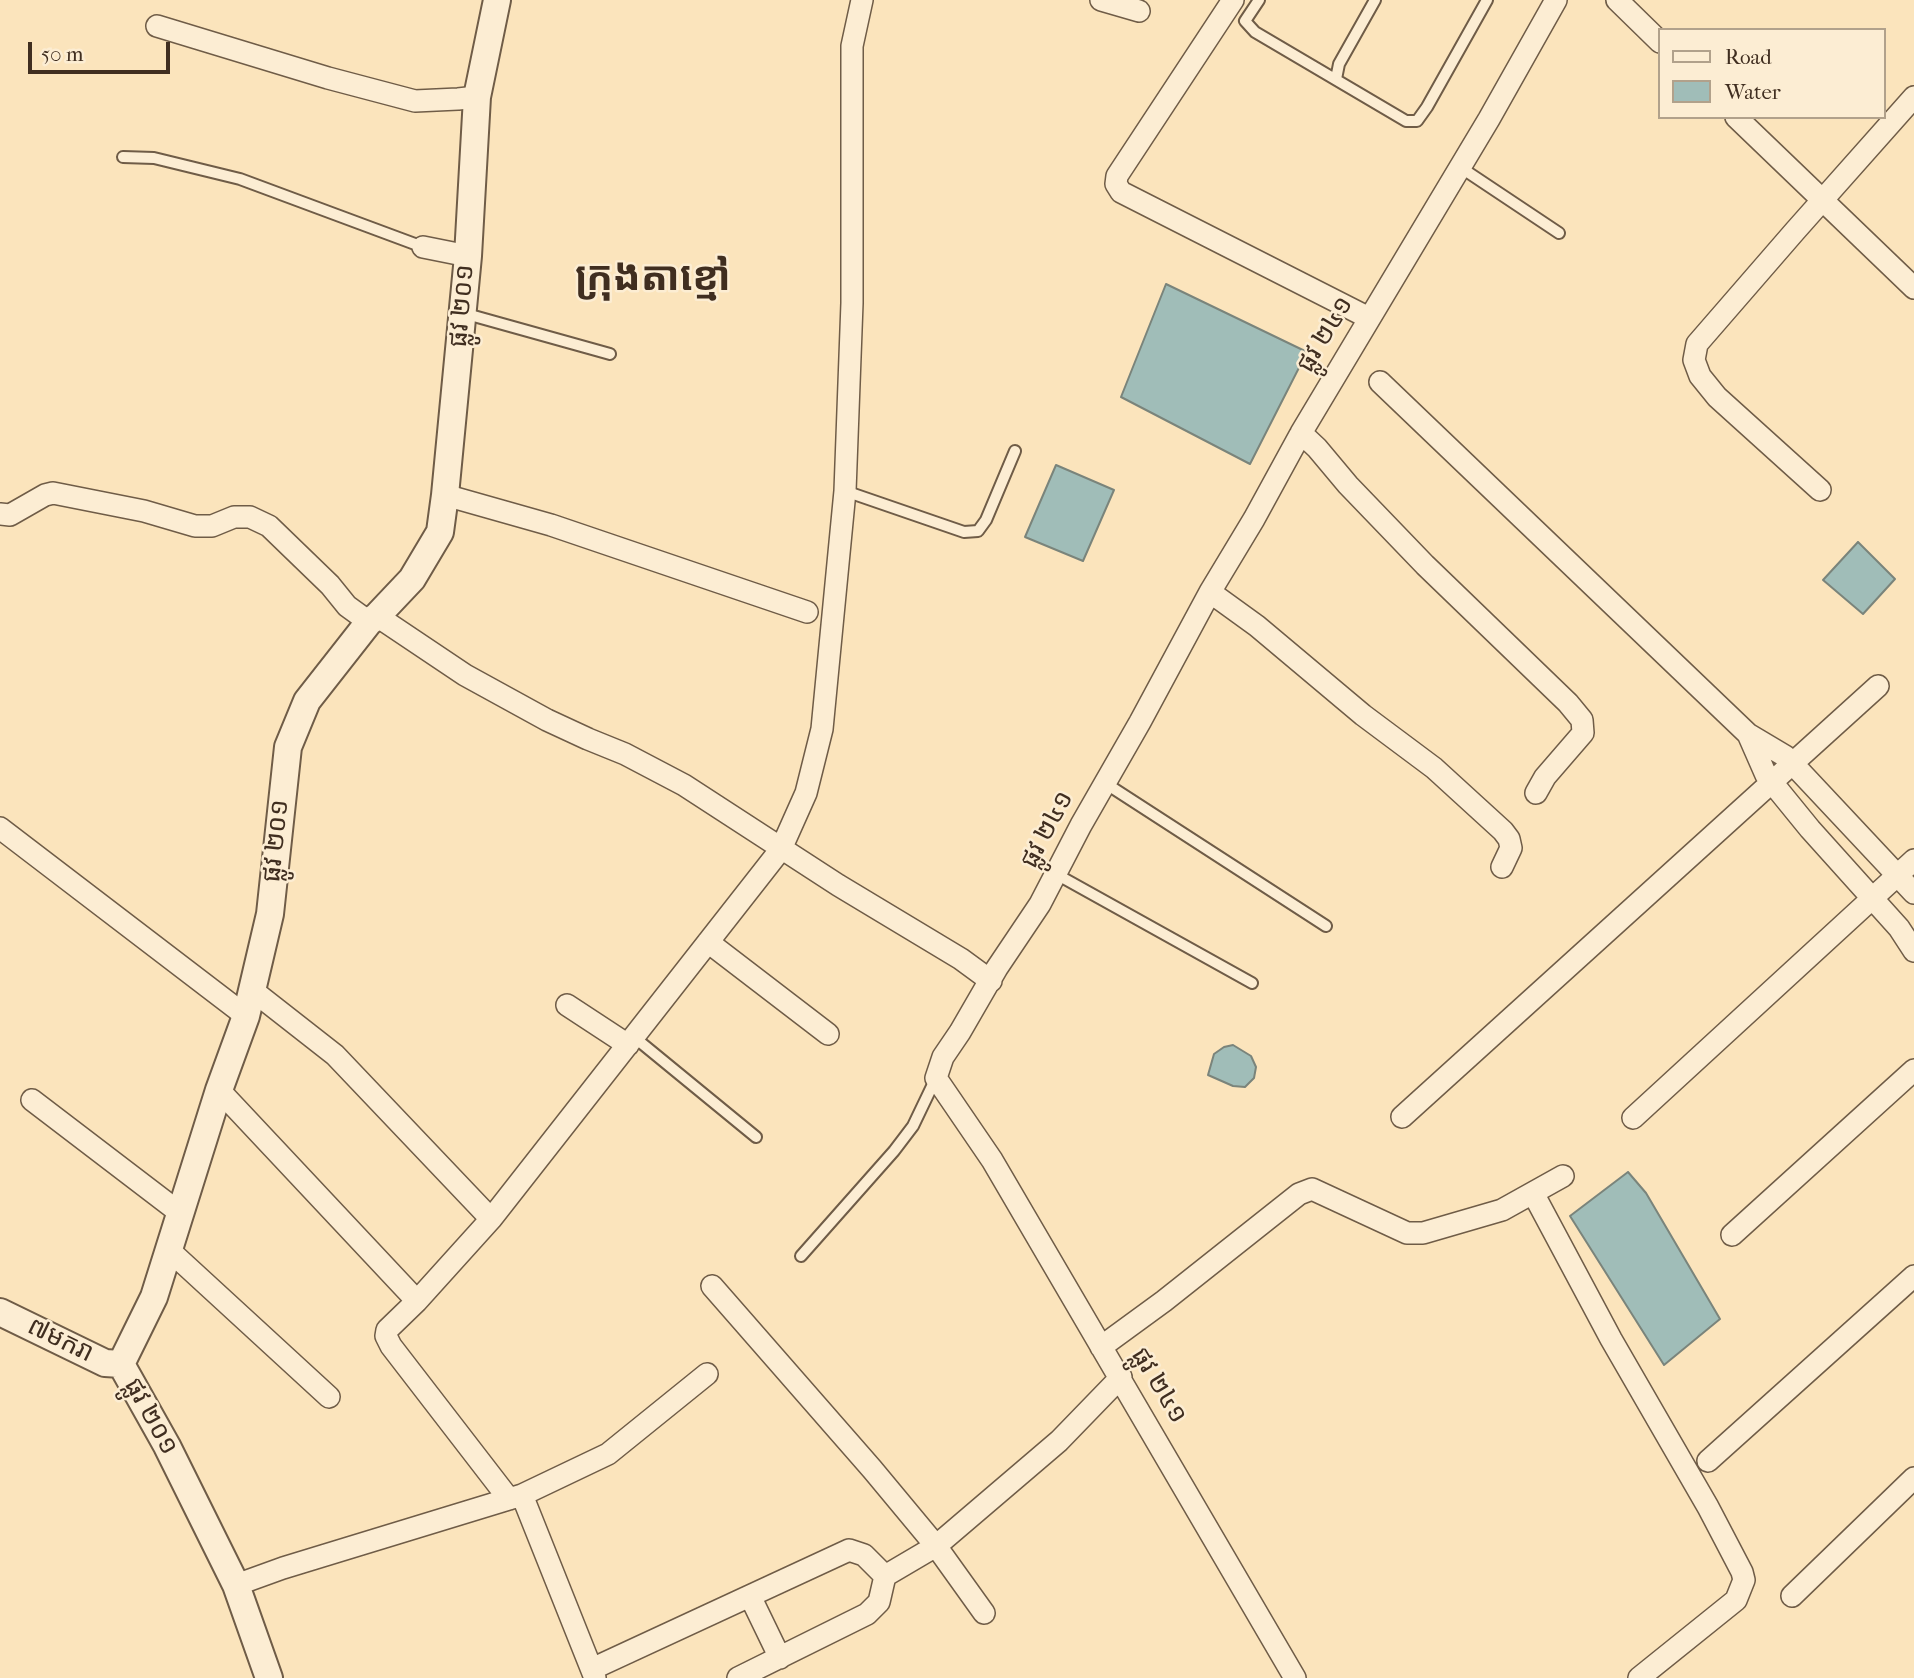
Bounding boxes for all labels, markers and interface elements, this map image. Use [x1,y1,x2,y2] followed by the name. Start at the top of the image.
[32,28,173,72] scale bar
[1658,28,1886,119] legend
[41,42,84,66] text: 50 m
[1725,45,1772,69] text: Road
[1725,80,1781,104] text: Water
[575,256,731,304] district label: ក្រុងតាខ្មៅ
[444,263,482,349] street label: ផ្លូវ ២០១
[1291,291,1361,379] street label: ផ្លូវ ២៤១
[1015,786,1081,874] street label: ផ្លូវ ២៤១
[257,798,297,884] street label: ផ្លូវ ២០១
[22,1312,98,1370] street label: ៧មករា
[1123,1342,1193,1430] street label: ផ្លូវ ២៤១
[116,1373,184,1461] street label: ផ្លូវ ២០១

